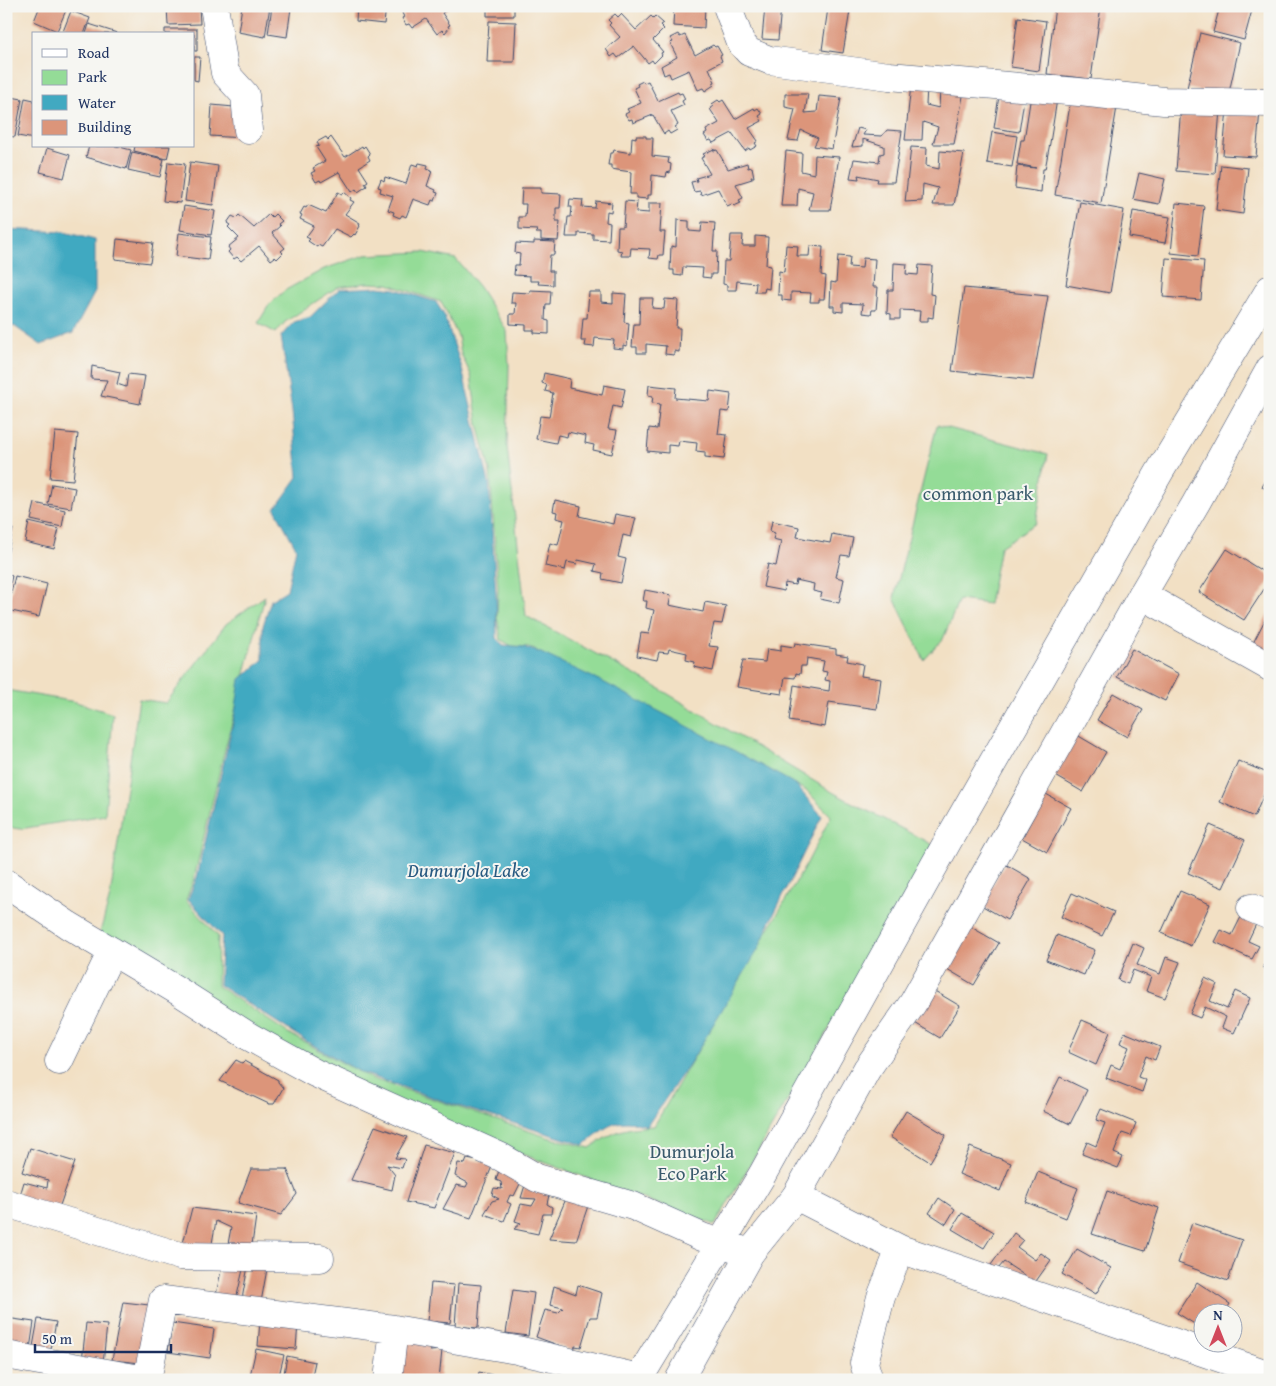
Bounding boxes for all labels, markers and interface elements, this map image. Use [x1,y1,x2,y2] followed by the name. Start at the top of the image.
[32,32,195,148] legend
[78,42,109,63] text: Road
[78,66,107,87] text: Park
[78,92,116,113] text: Water
[78,116,132,137] text: Building
[923,479,1034,507] park label: common park
[406,855,529,884] water label: Dumurjola Lake
[650,1137,734,1187] park label: Dumurjola Eco Park
[1194,1304,1244,1354] north arrow
[1213,1305,1223,1325] text: N
[35,1321,171,1353] scale bar
[42,1328,73,1349] text: 50 m

